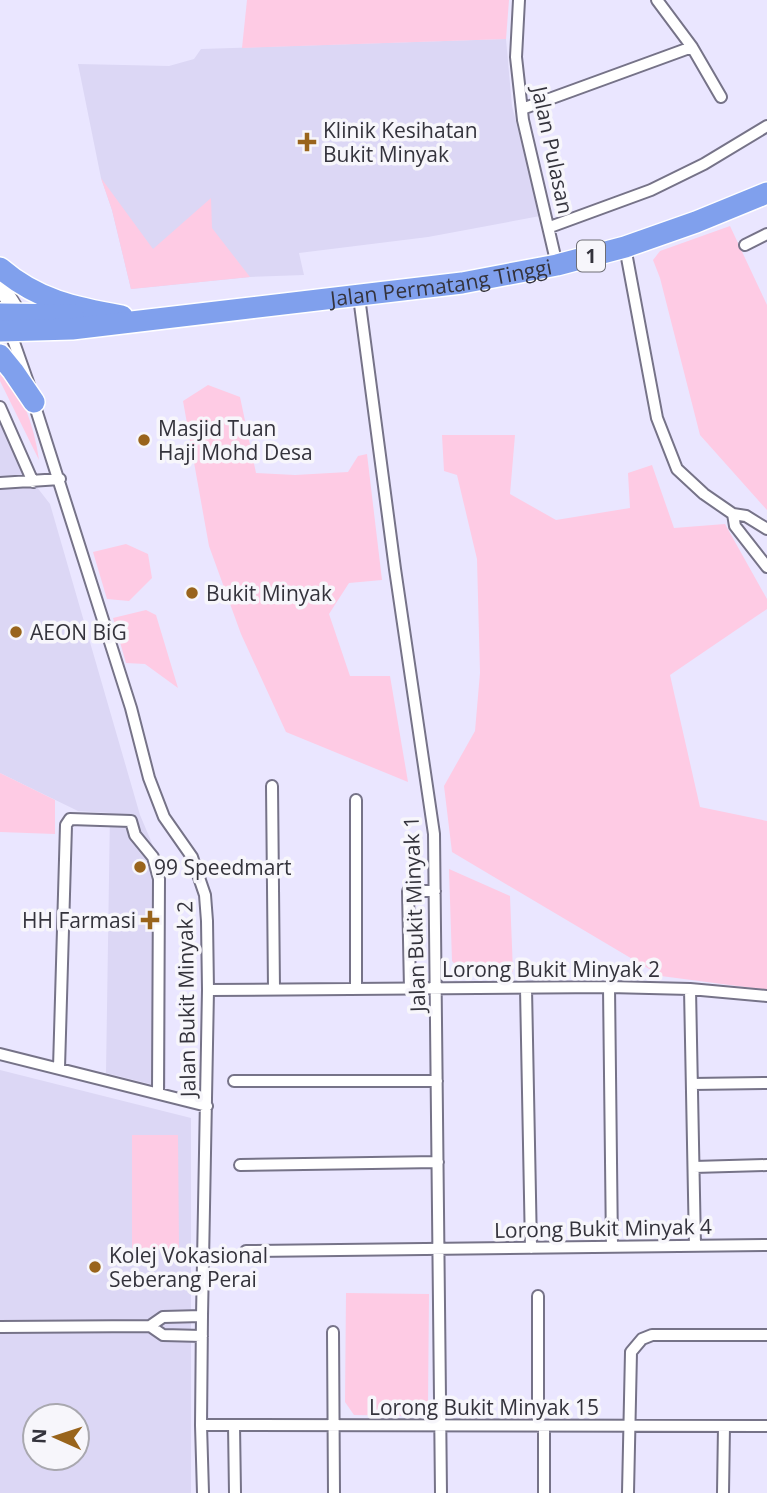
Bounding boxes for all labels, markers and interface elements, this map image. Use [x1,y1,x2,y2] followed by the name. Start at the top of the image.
[525,82,580,216] street label: Jalan Pulasan
[323,116,478,168] place label: Klinik Kesihatan Bukit Minyak
[297,132,317,152] marker: Klinik Kesihatan Bukit Minyak
[577,240,605,272] road number: 1
[327,252,554,313] street label: Jalan Permatang Tinggi
[158,414,313,466] place label: Masjid Tuan Haji Mohd Desa
[136,432,152,448] marker: Masjid Tuan Haji Mohd Desa
[206,579,332,607] place label: Bukit Minyak
[184,585,200,601] marker: Bukit Minyak
[30,618,127,646] place label: AEON BiG
[8,624,24,640] marker: AEON BiG
[397,816,431,1014] street label: Jalan Bukit Minyak 1
[154,853,291,881] place label: 99 Speedmart
[132,859,148,875] marker: 99 Speedmart
[170,901,202,1099] street label: Jalan Bukit Minyak 2
[22,906,136,934] place label: HH Farmasi
[142,912,158,928] marker: HH Farmasi
[442,955,660,983] street label: Lorong Bukit Minyak 2
[494,1212,712,1244] street label: Lorong Bukit Minyak 4
[109,1241,268,1293] place label: Kolej Vokasional Seberang Perai
[87,1259,103,1275] marker: Kolej Vokasional Seberang Perai
[369,1393,599,1421] street label: Lorong Bukit Minyak 15
[21,1402,91,1472] north arrow
[26,1428,52,1445] text: N

